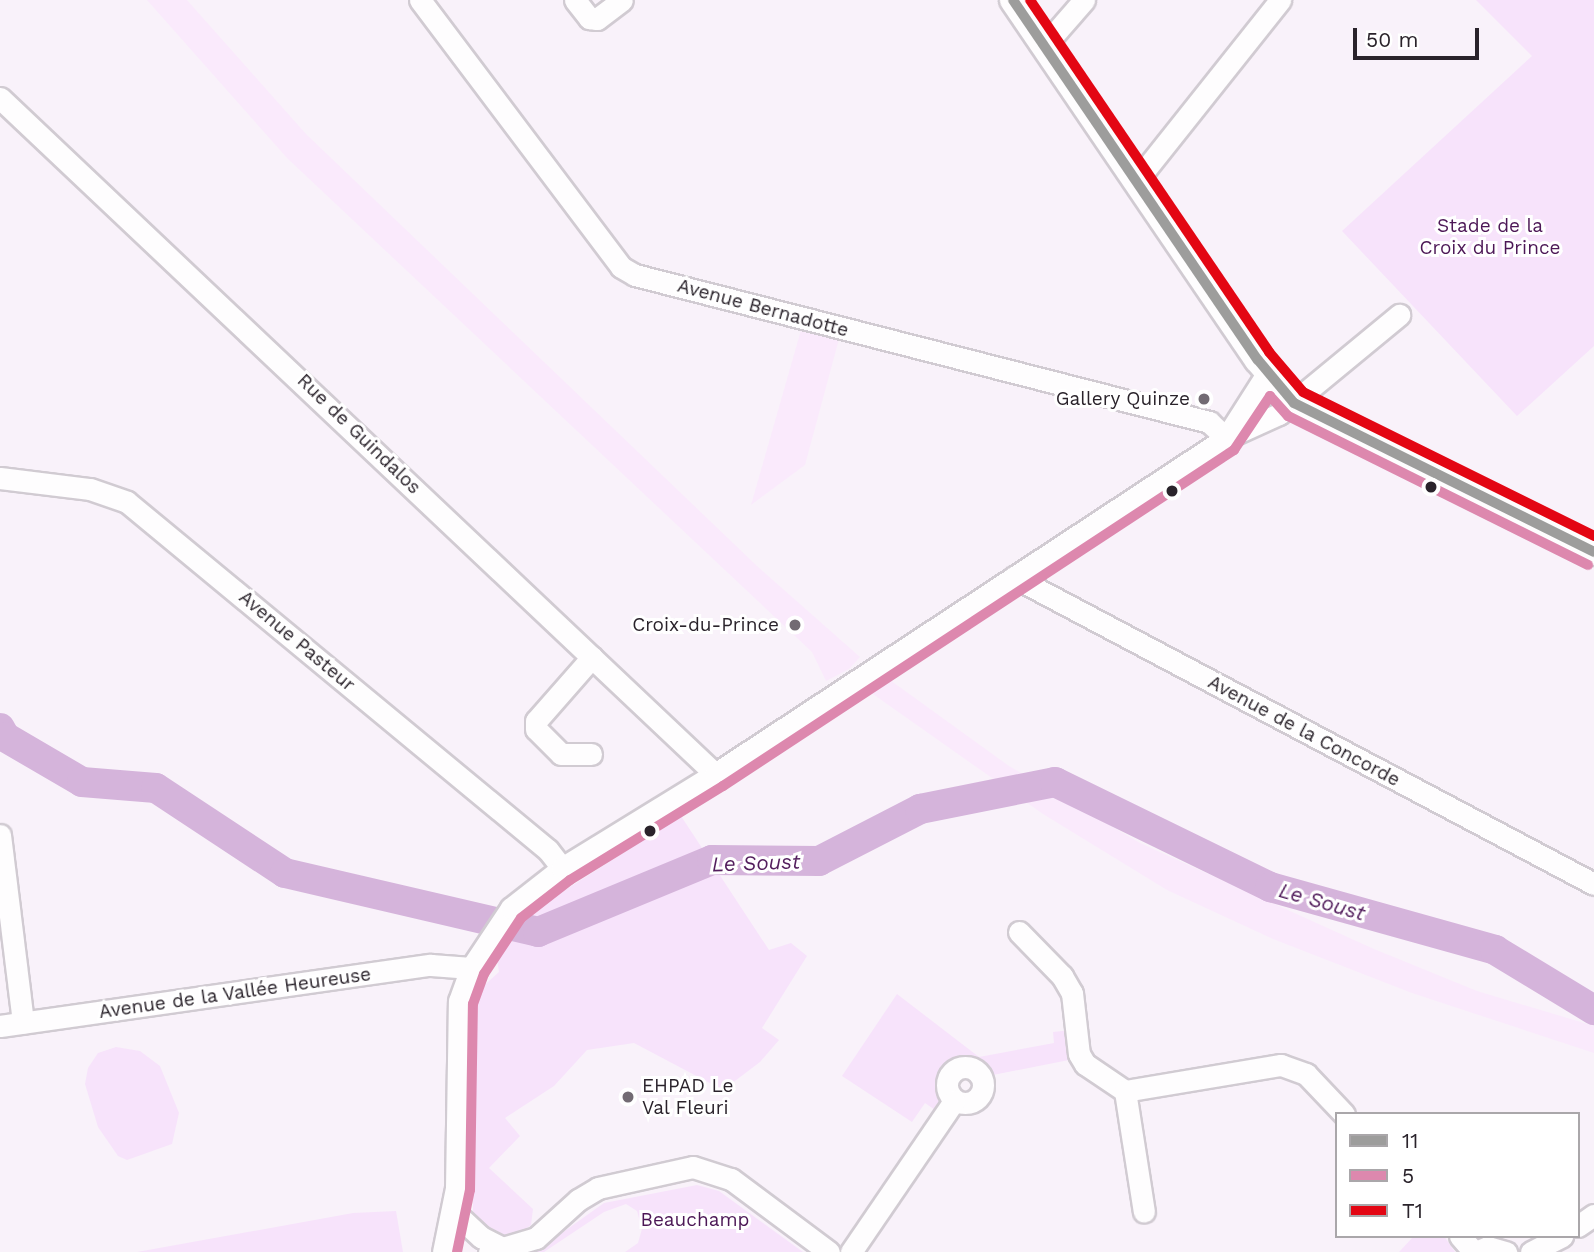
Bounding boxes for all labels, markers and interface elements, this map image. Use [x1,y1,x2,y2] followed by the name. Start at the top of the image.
[1356,14,1482,58] scale bar
[1366,27,1418,52] text: 50 m
[1419,215,1561,259] park label: Stade de la Croix du Prince
[675,274,851,342] street label: Avenue Bernadotte
[292,369,426,499] street label: Rue de Guindalos
[1055,388,1190,410] place label: Gallery Quinze
[1196,391,1212,407] marker: Gallery Quinze
[1424,480,1438,494] unlabelled marker
[1165,484,1179,498] unlabelled marker
[234,586,360,696] street label: Avenue Pasteur
[632,614,779,636] place label: Croix-du-Prince
[785,615,805,635] marker: Croix-du-Prince
[1204,671,1404,791] street label: Avenue de la Concorde
[643,824,657,838] unlabelled marker
[711,849,801,877] water label: Le Soust
[1276,878,1368,926] water label: Le Soust
[97,963,373,1023] street label: Avenue de la Vallée Heureuse
[642,1075,734,1119] place label: EHPAD Le Val Fleuri
[620,1089,636,1105] marker: EHPAD Le Val Fleuri
[1335,1112,1580,1238] legend
[1402,1128,1418,1153] text: 11
[1402,1163,1414,1188] text: 5
[1402,1198,1423,1223] text: T1
[640,1209,750,1231] park label: Beauchamp

